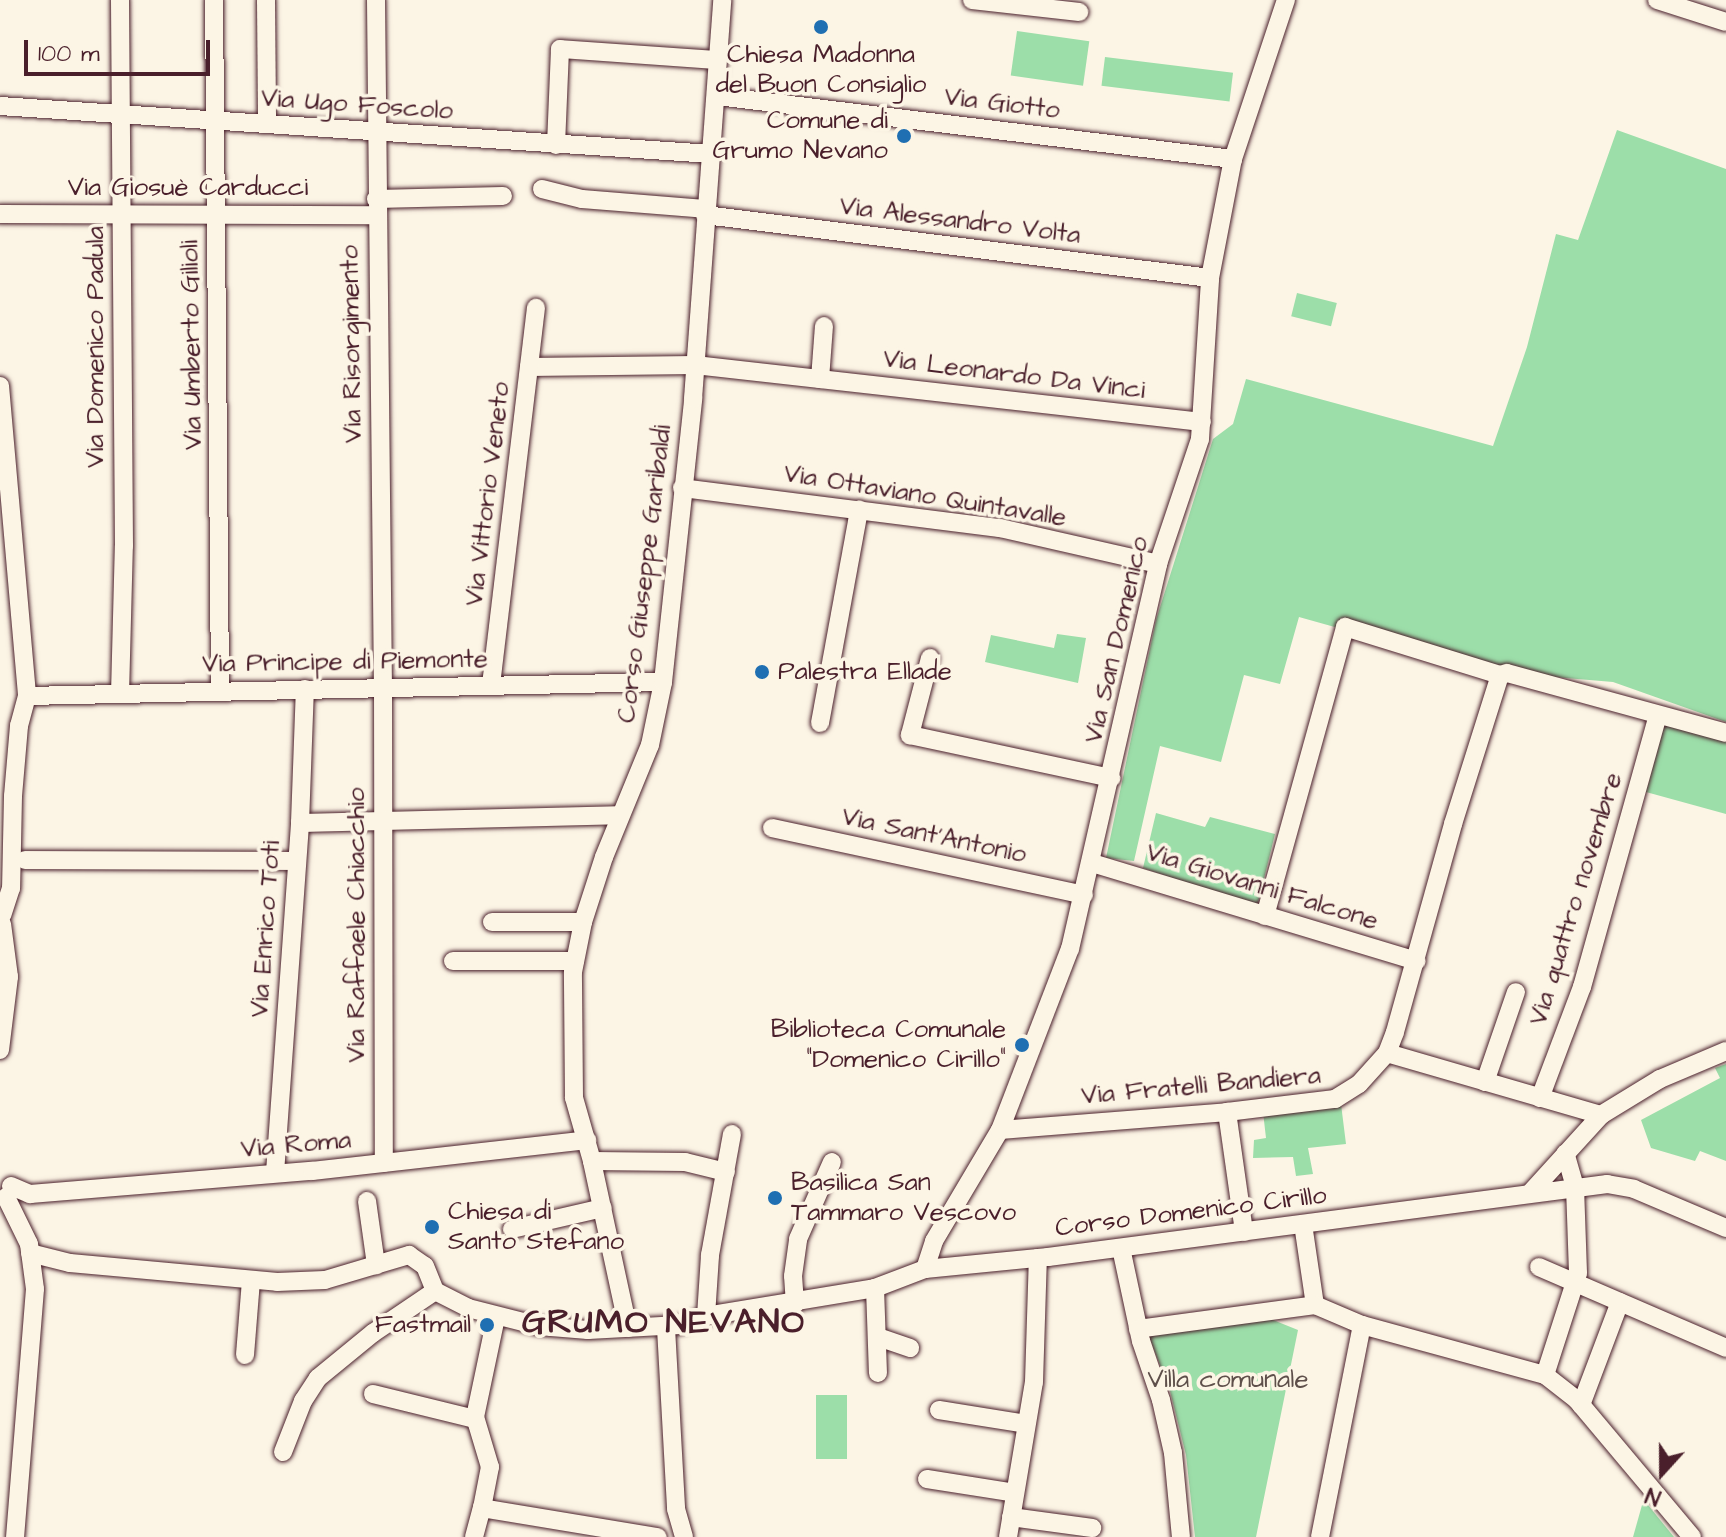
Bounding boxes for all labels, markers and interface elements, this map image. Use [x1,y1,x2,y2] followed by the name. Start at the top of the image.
[812,18,830,36] marker: Chiesa Madonna del Buon Consiglio
[28,24,214,74] scale bar
[38,37,100,71] text: 100 m
[716,39,926,100] place label: Chiesa Madonna del Buon Consiglio
[942,81,1062,127] street label: Via Giotto
[260,83,454,127] street label: Via Ugo Foscolo
[712,105,888,166] place label: Comune di Grumo Nevano
[895,127,913,145] marker: Comune di Grumo Nevano
[68,172,308,204] street label: Via Giosuè Carducci
[838,191,1082,251] street label: Via Alessandro Volta
[80,226,112,468] street label: Via Domenico Padula
[175,240,209,450] street label: Via Umberto Gilioli
[335,245,369,443] street label: Via Risorgimento
[881,343,1147,407] street label: Via Leonardo Da Vinci
[459,380,517,608] street label: Via Vittorio Veneto
[611,423,679,725] street label: Corso Giuseppe Garibaldi
[782,458,1068,534] street label: Via Ottaviano Quintavalle
[1078,534,1156,746] street label: Via San Domenico
[202,644,488,680] street label: Via Principe di Piemonte
[778,656,952,688] place label: Palestra Ellade
[753,663,771,681] marker: Palestra Ellade
[1523,769,1629,1029] street label: Via quattro novembre
[341,787,373,1063] street label: Via Raffaele Chiacchio
[839,801,1029,871] street label: Via Sant'Antonio
[1142,837,1382,937] street label: Via Giovanni Falcone
[244,839,288,1019] street label: Via Enrico Toti
[771,1014,1006,1076] place label: Biblioteca Comunale "Domenico Cirillo"
[1013,1036,1031,1054] marker: Biblioteca Comunale "Domenico Cirillo"
[1080,1060,1322,1112] street label: Via Fratelli Bandiera
[240,1125,352,1165] street label: Via Roma
[791,1167,1016,1228] place label: Basilica San Tammaro Vescovo
[1054,1180,1328,1244] street label: Corso Domenico Cirillo
[766,1189,784,1207] marker: Basilica San Tammaro Vescovo
[448,1196,624,1258] place label: Chiesa di Santo Stefano
[423,1218,441,1236] marker: Chiesa di Santo Stefano
[522,1303,806,1343] district label: GRUMO NEVANO
[375,1309,471,1341] place label: Fastmail
[478,1316,496,1334] marker: Fastmail
[1148,1364,1308,1396] park label: Villa comunale
[1622,1433,1702,1513] north arrow
[1641,1479,1665,1513] text: N

